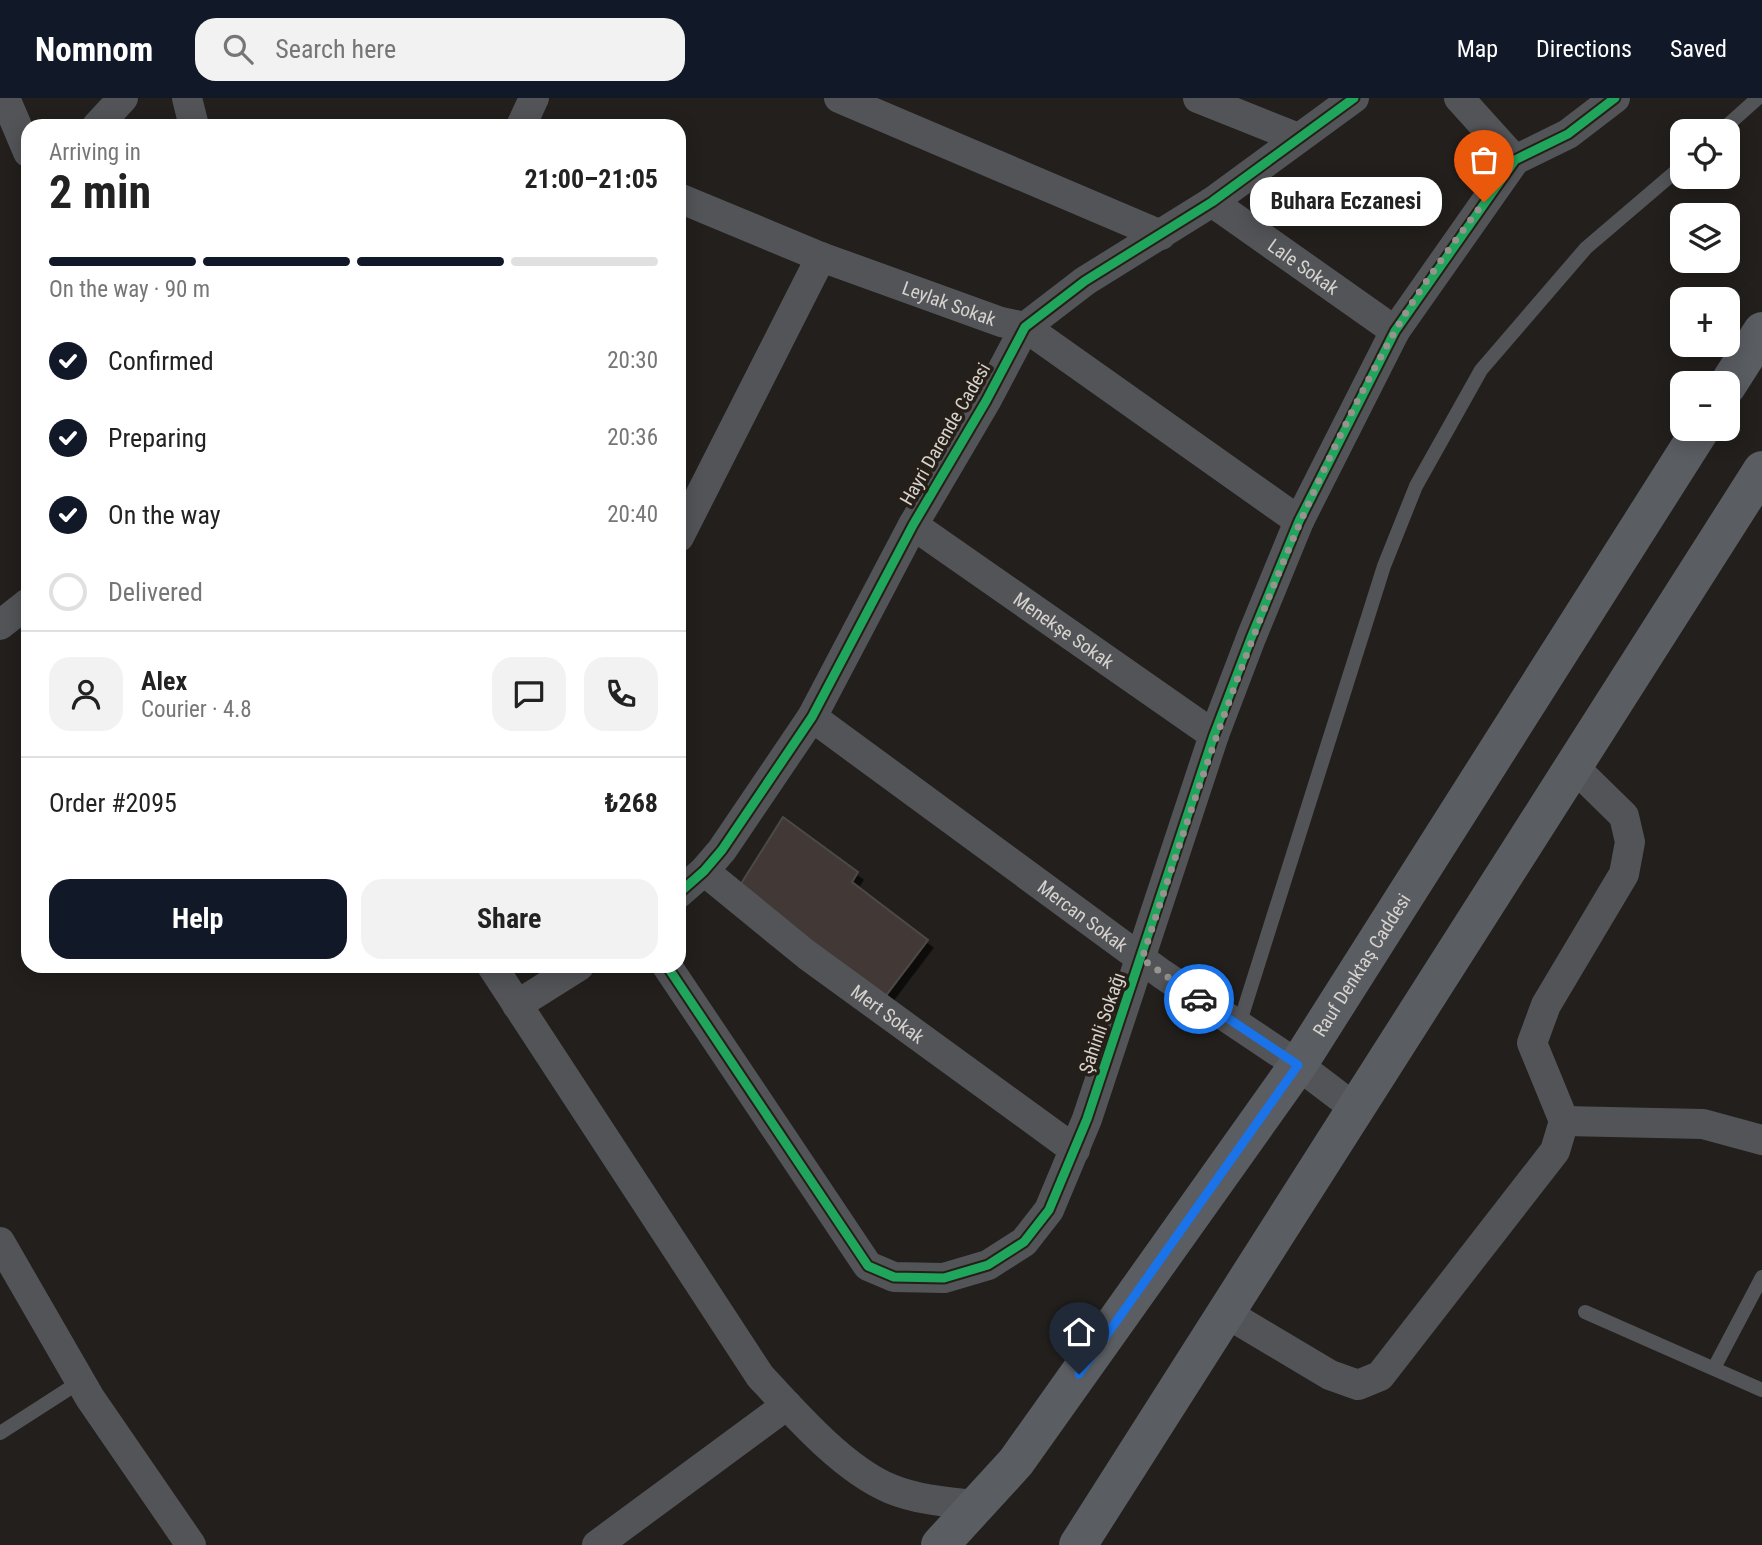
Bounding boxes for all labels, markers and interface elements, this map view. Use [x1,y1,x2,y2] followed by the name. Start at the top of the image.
[195,18,685,81] search box
[35,30,153,69] text: Nomnom
[219,30,257,68] icon: search
[275,34,396,64] text: Search here
[1457,35,1498,63] text: Map
[1536,35,1632,63] text: Directions
[1670,35,1727,63] text: Saved
[1670,119,1740,441] map controls
[1670,119,1740,189] button: locate
[1454,130,1514,202] pin
[49,139,141,166] text: Arriving in
[1465,141,1503,179] icon: bag
[524,164,658,194] text: 21:00–21:05
[49,165,151,219] text: 2 min
[1250,178,1442,226] callout: Buhara Eczanesi
[1270,188,1422,215] text: Buhara Eczanesi
[1670,203,1740,273] button: layers
[1264,234,1344,300] street label: Lale Sokak
[49,276,210,303] text: On the way · 90 m
[899,276,999,331] street label: Leylak Sokak
[1670,287,1740,357] button: +
[49,342,87,380] icon: check
[108,346,214,376] text: Confirmed
[607,347,658,374] text: 20:30
[895,359,995,509] street label: Hayri Darende Cadesi
[1670,371,1740,441] button: −
[49,419,87,457] icon: check
[108,423,207,453] text: Preparing
[607,424,658,451] text: 20:36
[49,496,87,534] icon: check
[108,500,221,530] text: On the way
[607,501,658,528] text: 20:40
[108,577,203,607] text: Delivered
[1009,587,1119,674] street label: Menekşe Sokak
[49,657,123,731] button: person
[492,657,566,731] button: chat
[584,657,658,731] button: phone
[141,666,187,696] text: Alex
[141,696,252,723] text: Courier · 4.8
[49,788,177,818] text: Order #2095
[605,788,658,818] text: ₺268
[1033,875,1133,957] street label: Mercan Sokak
[49,879,347,959] button: Help
[361,879,658,959] button: Share
[1308,889,1415,1041] street label: Rauf Denktaş Caddesi
[1164,964,1234,1034] courier
[1074,969,1130,1077] street label: Şahinli Sokağı
[847,980,929,1049] street label: Mert Sokak
[1180,980,1218,1018] icon: car
[1049,1302,1109,1374] pin
[1060,1313,1098,1351] icon: home

